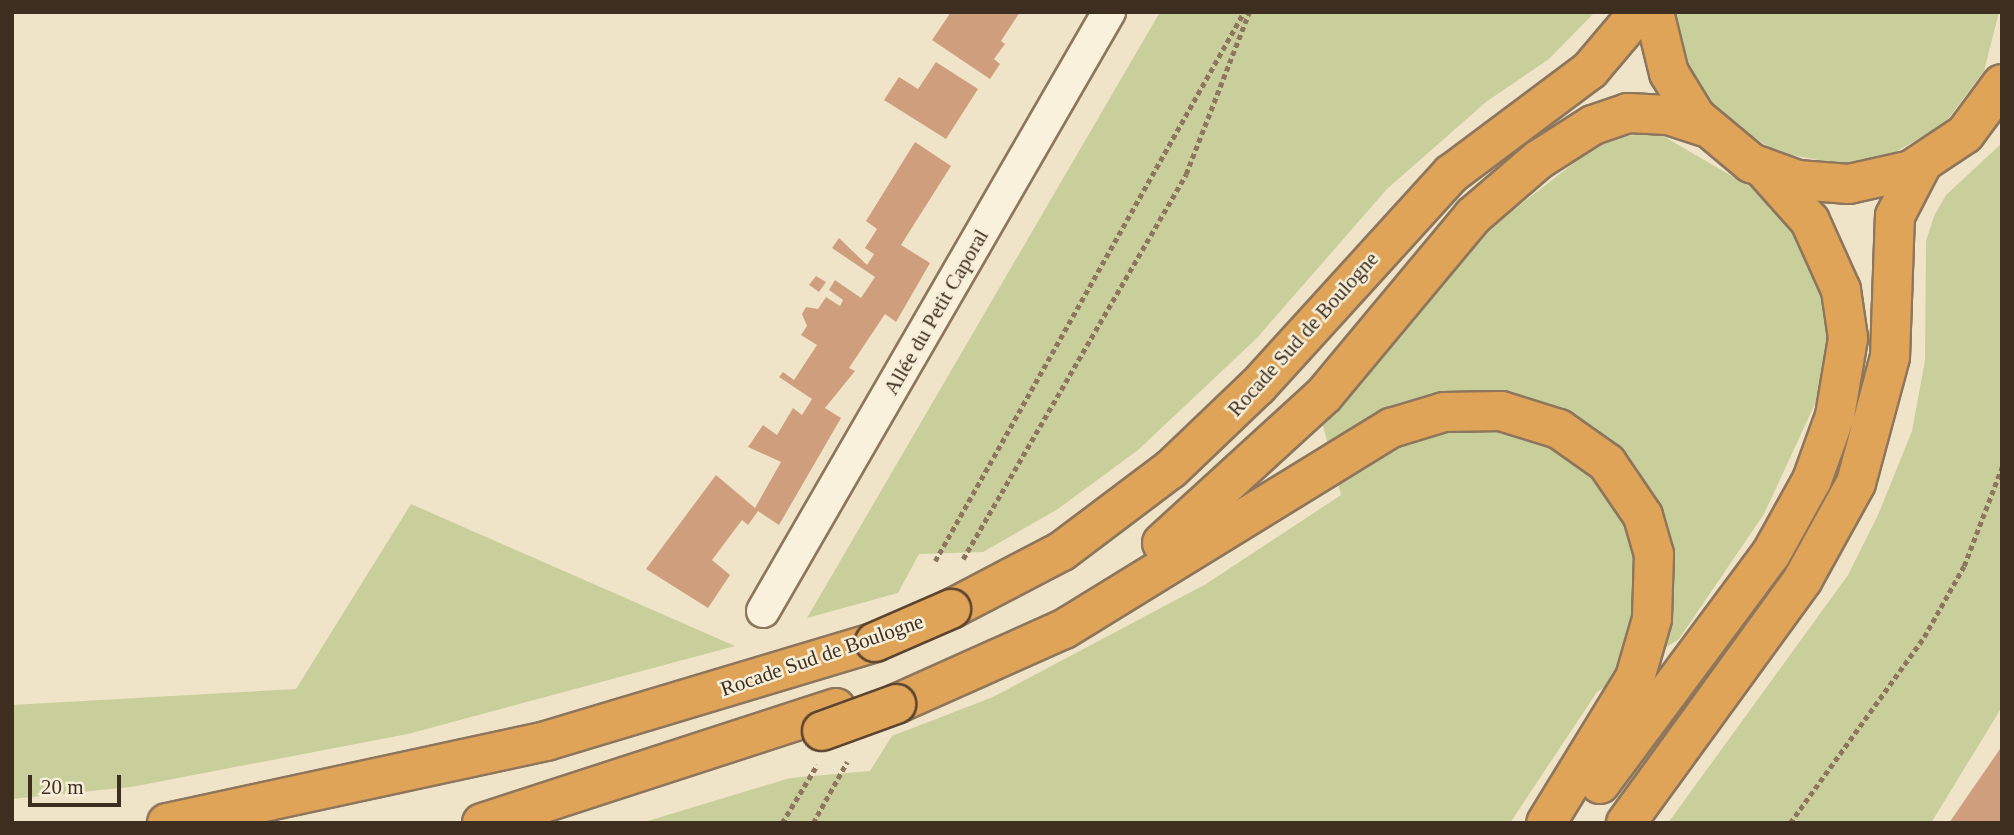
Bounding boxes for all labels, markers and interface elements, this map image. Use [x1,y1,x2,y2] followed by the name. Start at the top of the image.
[878,225,994,399] street label: Allée du Petit Caporal
[1222,246,1384,422] street label: Rocade Sud de Boulogne
[717,608,927,702] street label: Rocade Sud de Boulogne
[32,762,124,806] scale bar
[41,775,84,799] text: 20 m

